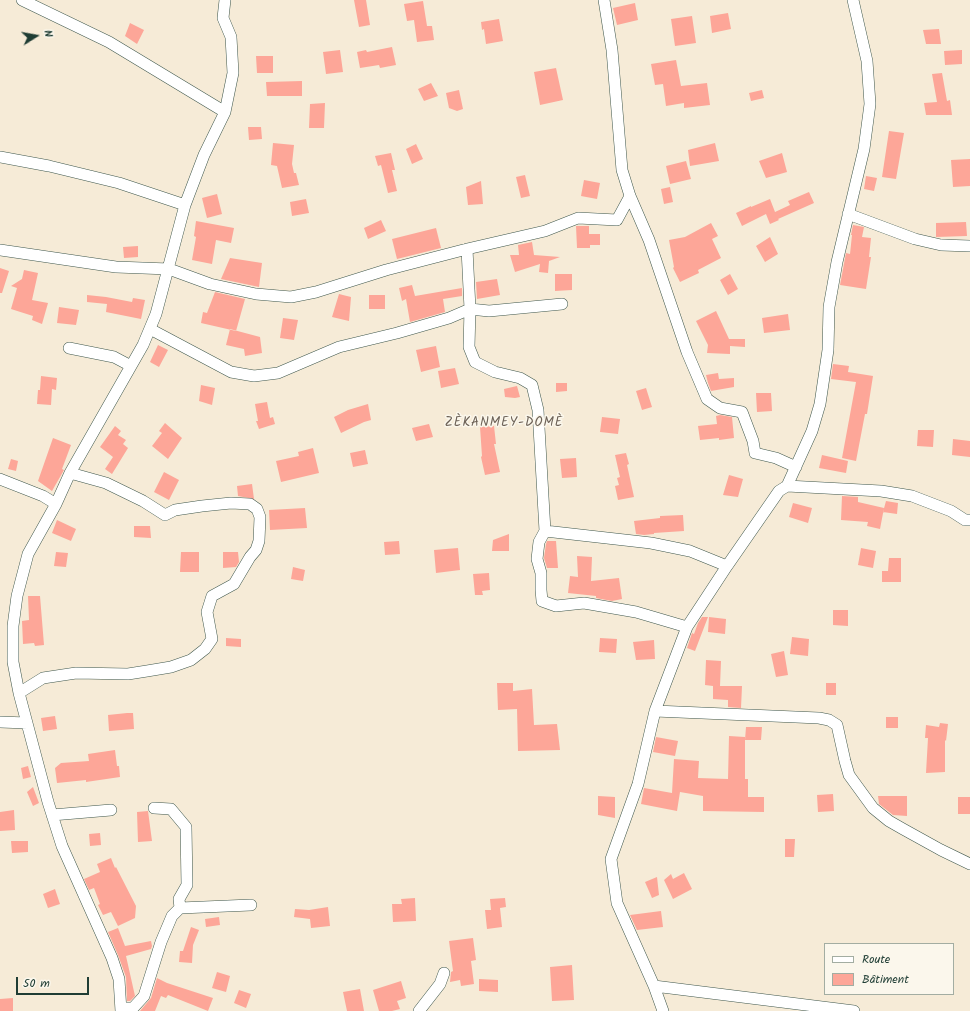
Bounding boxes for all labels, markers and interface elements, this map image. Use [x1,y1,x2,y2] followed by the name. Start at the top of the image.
[16,16,56,56] north arrow
[38,29,57,39] text: N
[445,416,563,432] district label: ZÈKANMEY-DOMÈ
[824,943,954,995] legend
[862,950,890,969] text: Route
[18,969,91,995] scale bar
[862,970,909,989] text: Bâtiment
[23,974,50,993] text: 50 m

